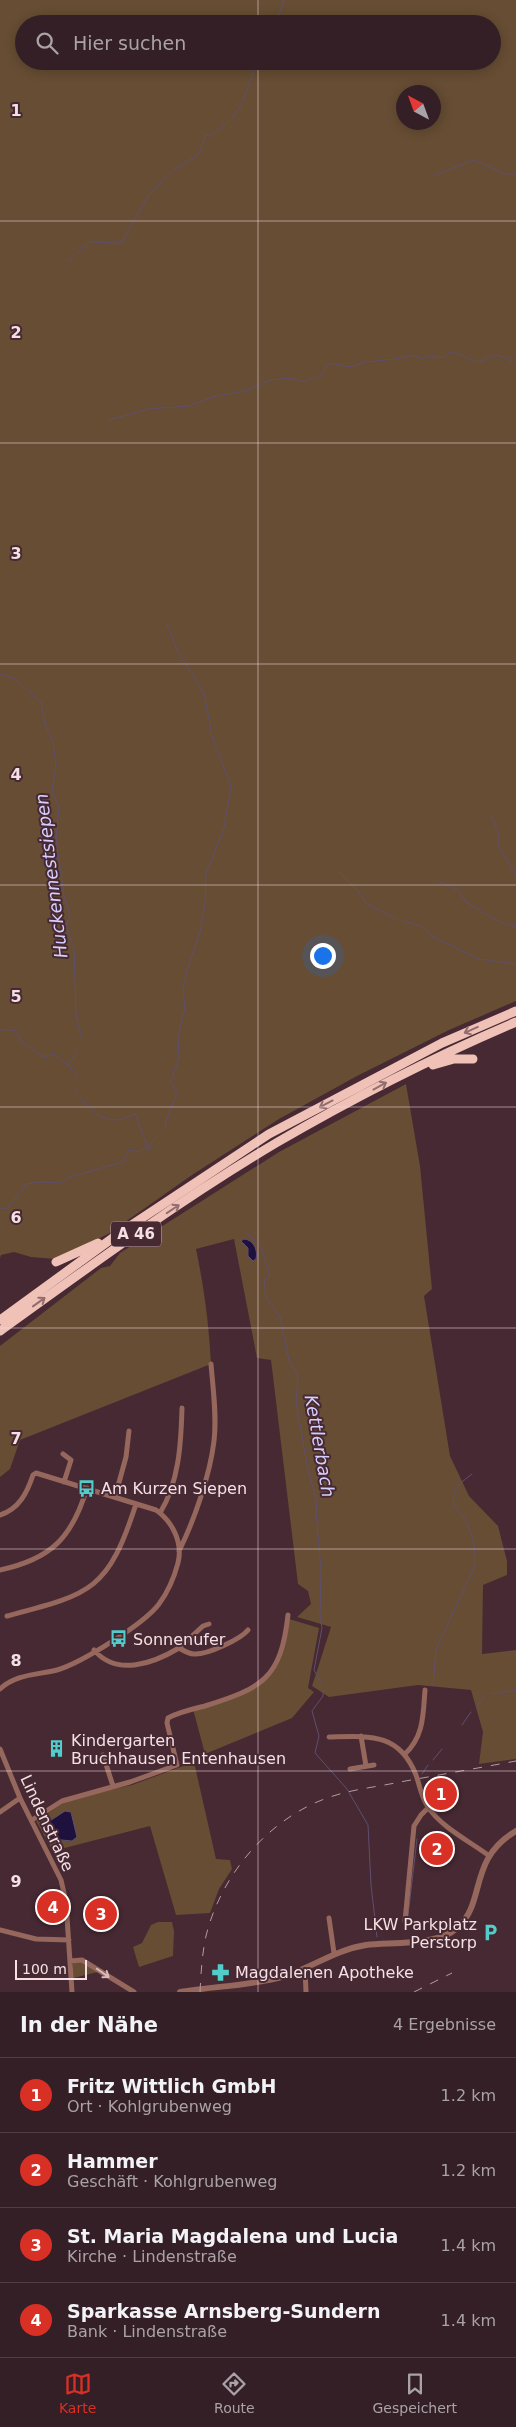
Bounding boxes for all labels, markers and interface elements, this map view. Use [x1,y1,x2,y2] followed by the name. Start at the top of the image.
[15,15,501,70] search box
[33,29,61,57] icon: search
[73,32,186,54] text: Hier suchen
[396,85,441,130] north arrow
[10,101,22,120] text: 1
[10,323,22,342] text: 2
[10,544,22,563] text: 3
[10,765,22,784] text: 4
[30,792,72,960] water label: Huckennestsiepen
[310,943,336,969] your location
[10,987,22,1006] text: 5
[464,1025,479,1035] one-way arrow
[373,1081,387,1091] one-way arrow
[319,1099,334,1109] one-way arrow
[165,1204,179,1214] one-way arrow
[10,1208,22,1227] text: 6
[111,1222,161,1246] road number: A 46
[32,1297,46,1307] one-way arrow
[301,1393,339,1499] water label: Kettlerbach
[10,1429,22,1448] text: 7
[77,1478,97,1498] bus stop icon: Am Kurzen Siepen
[101,1479,247,1498] place label: Am Kurzen Siepen
[109,1629,129,1649] bus stop icon: Sonnenufer
[133,1630,226,1649] place label: Sonnenufer
[10,1651,22,1670] text: 8
[71,1731,286,1768] place label: Kindergarten Bruchhausen Entenhausen
[47,1739,67,1759] building icon: Kindergarten Bruchhausen Entenhausen
[16,1772,78,1874] street label: Lindenstraße
[425,1775,457,1813] pin: 1
[421,1830,453,1868] pin: 2
[10,1872,22,1891] text: 9
[37,1888,69,1926] pin: 4
[85,1895,117,1933] pin: 3
[364,1915,477,1952] place label: LKW Parkplatz Perstorp
[481,1923,501,1943] parking icon: LKW Parkplatz Perstorp
[15,1957,88,1980] scale bar
[22,1961,67,1977] text: 100 m
[211,1962,231,1982] pharmacy icon: Magdalenen Apotheke
[235,1963,414,1982] place label: Magdalenen Apotheke
[96,1968,110,1978] one-way arrow
[20,2013,158,2037] text: In der Nähe
[393,2015,496,2034] text: 4 Ergebnisse
[67,2075,276,2097] text: Fritz Wittlich GmbH
[30,2086,42,2105] text: 1
[441,2086,496,2105] text: 1.2 km
[67,2097,232,2116] text: Ort · Kohlgrubenweg
[67,2150,158,2172] text: Hammer
[30,2161,42,2180] text: 2
[441,2161,496,2180] text: 1.2 km
[67,2172,277,2191] text: Geschäft · Kohlgrubenweg
[67,2225,398,2247] text: St. Maria Magdalena und Lucia
[30,2236,42,2255] text: 3
[441,2236,496,2255] text: 1.4 km
[67,2247,237,2266] text: Kirche · Lindenstraße
[67,2300,380,2322] text: Sparkasse Arnsberg-Sundern
[30,2311,42,2330] text: 4
[441,2311,496,2330] text: 1.4 km
[67,2322,227,2341] text: Bank · Lindenstraße
[59,2370,96,2416] tab: Karte
[214,2370,255,2416] tab: Route
[373,2370,457,2416] tab: Gespeichert

